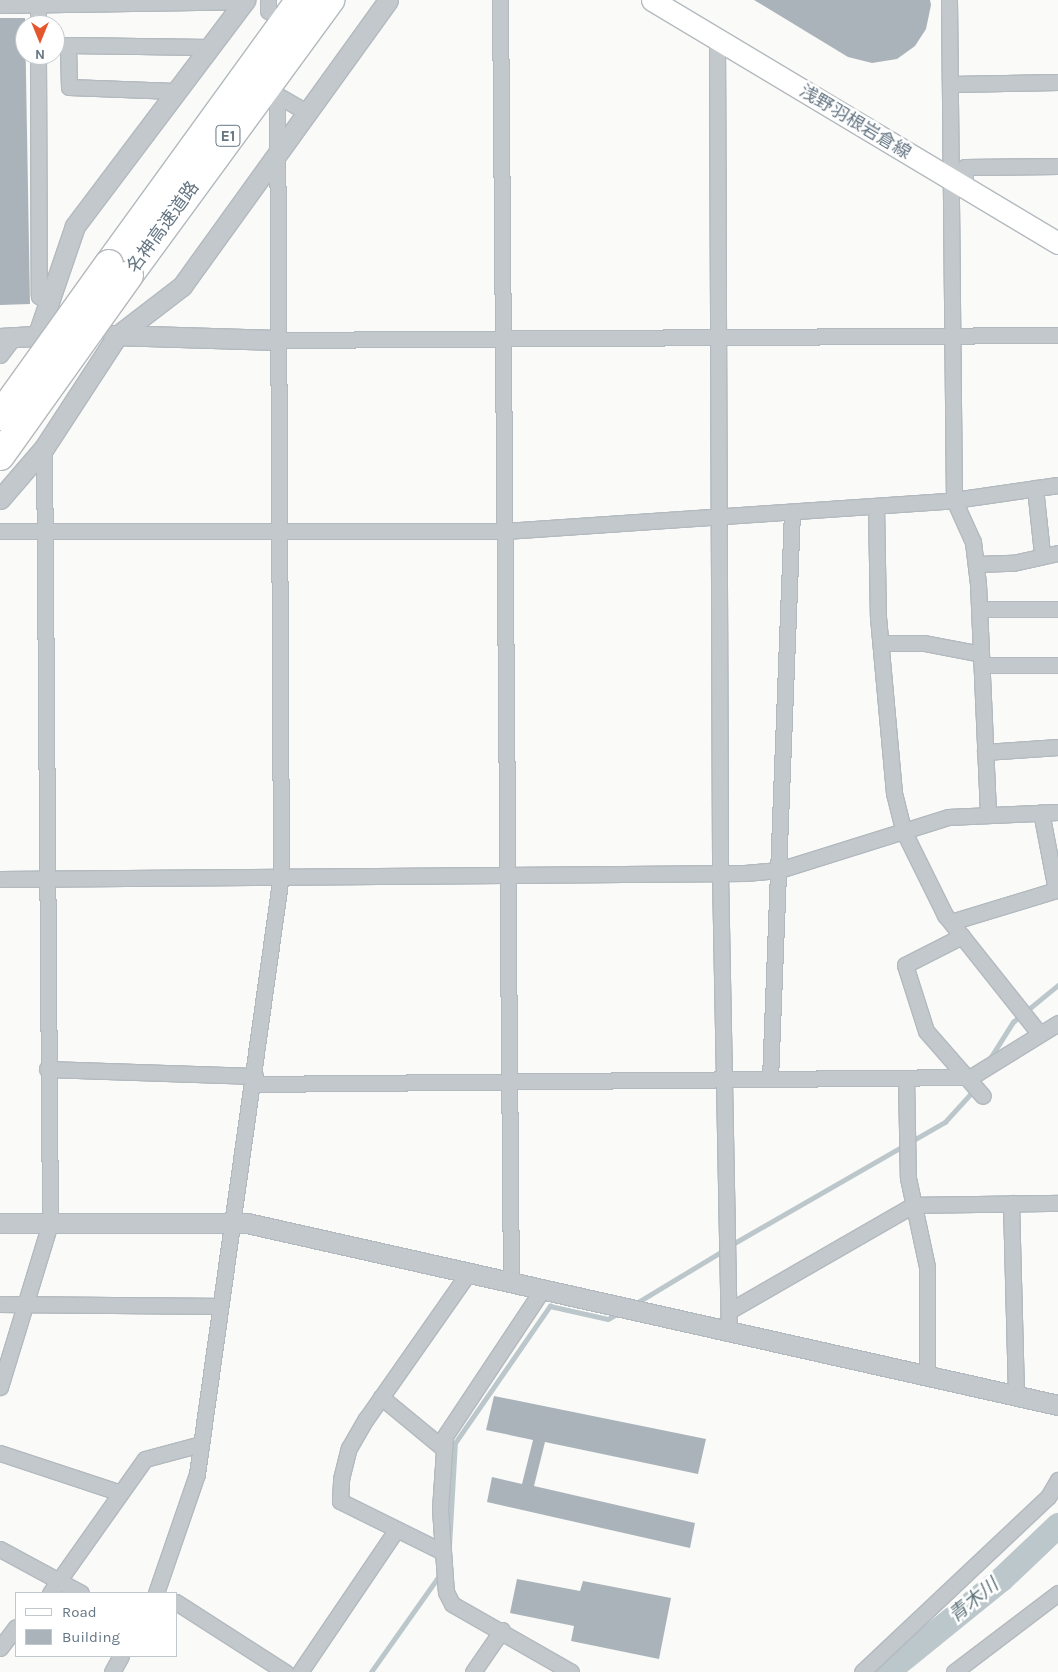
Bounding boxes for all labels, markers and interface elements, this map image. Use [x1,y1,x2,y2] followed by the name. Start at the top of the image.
[15,15,65,65] north arrow
[35,46,45,63] text: N
[795,80,915,164] street label: 浅野羽根岩倉線
[214,122,242,150] road number: E1
[123,177,203,277] street label: 名神高速道路
[945,1574,1003,1628] water label: 青木川
[15,1592,178,1657] legend
[62,1603,97,1621] text: Road
[62,1628,120,1646] text: Building

